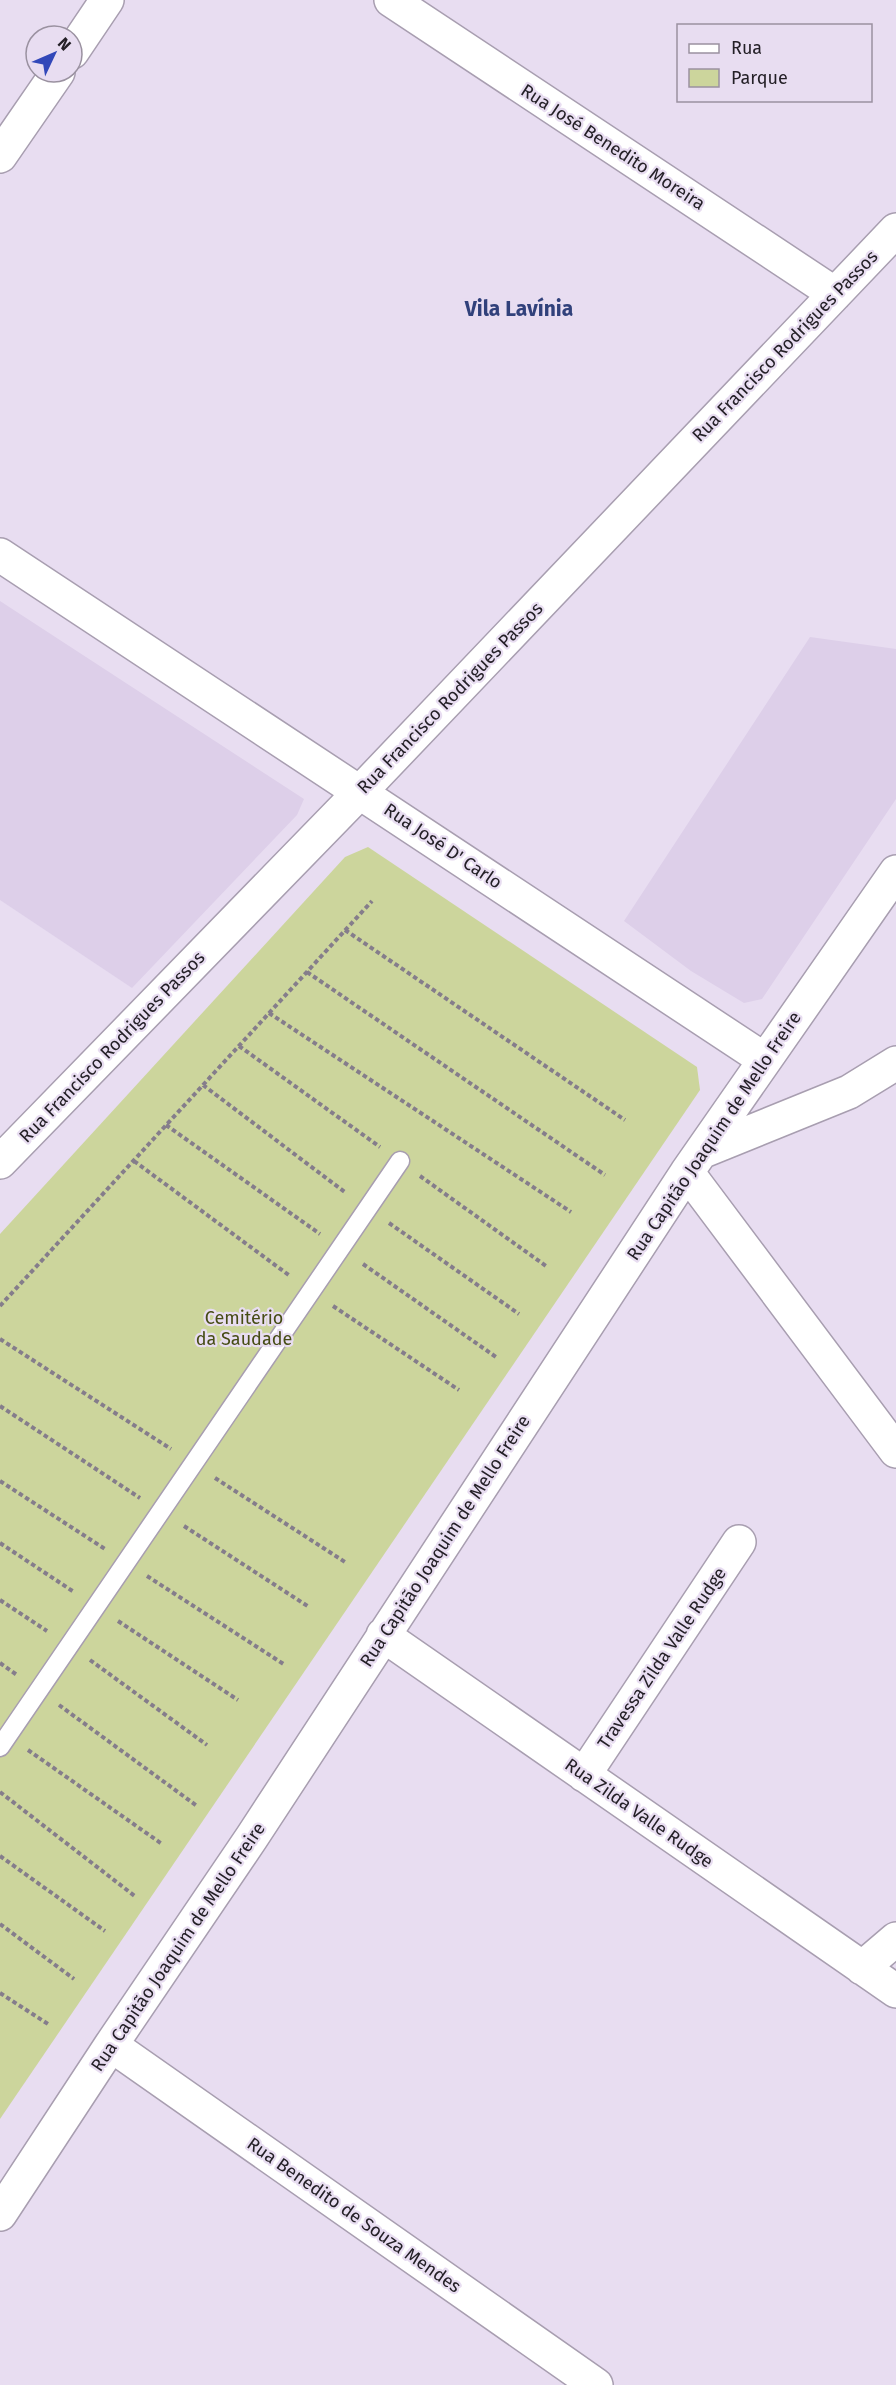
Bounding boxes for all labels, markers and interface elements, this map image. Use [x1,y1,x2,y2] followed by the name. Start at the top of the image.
[24,24,84,84] north arrow
[677,24,872,102] legend
[54,34,75,54] text: N
[731,37,762,59] text: Rua
[731,67,788,89] text: Parque
[517,79,709,215] street label: Rua José Benedito Moreira
[688,246,882,446] street label: Rua Francisco Rodrigues Passos
[464,296,573,322] district label: Vila Lavínia
[353,598,547,798] street label: Rua Francisco Rodrigues Passos
[380,798,506,894] street label: Rua José D' Carlo
[15,947,209,1147] street label: Rua Francisco Rodrigues Passos
[622,1007,806,1265] street label: Rua Capitão Joaquim de Mello Freire
[196,1307,292,1350] park label: Cemitério da Saudade
[355,1411,535,1671] street label: Rua Capitão Joaquim de Mello Freire
[593,1563,731,1753] street label: Travessa Zilda Valle Rudge
[561,1754,717,1872] street label: Rua Zilda Valle Rudge
[86,1818,270,2076] street label: Rua Capitão Joaquim de Mello Freire
[243,2133,465,2297] street label: Rua Benedito de Souza Mendes

